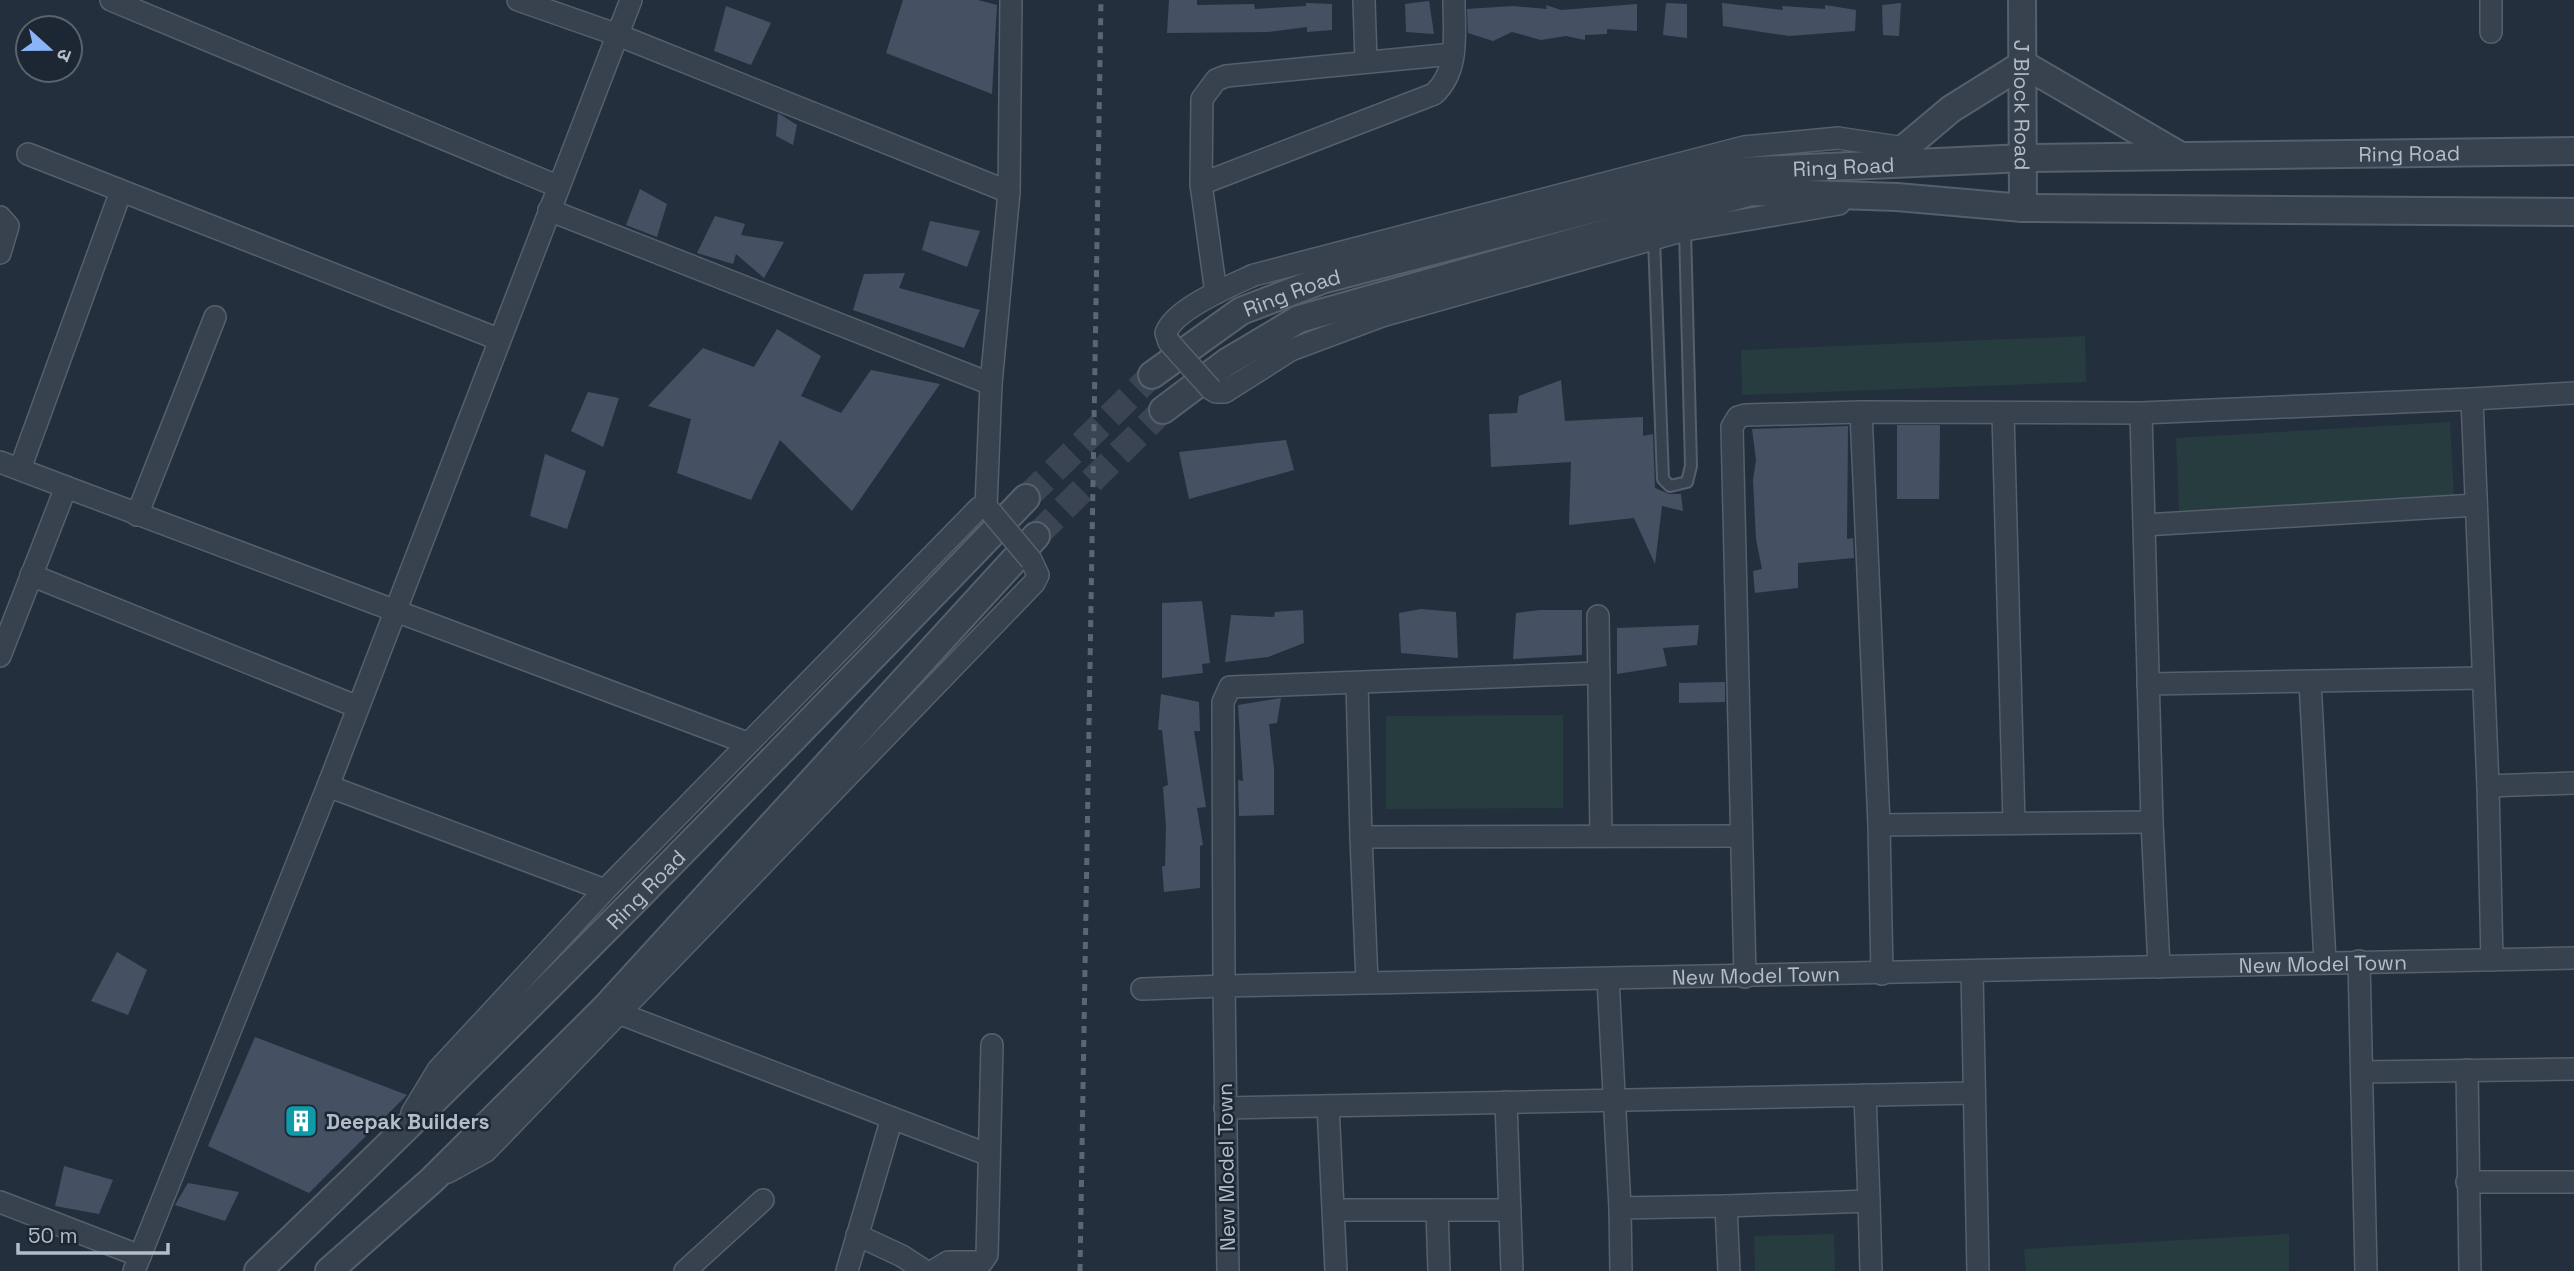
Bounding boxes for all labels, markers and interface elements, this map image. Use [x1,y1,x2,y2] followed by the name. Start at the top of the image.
[14,14,84,84] north arrow
[2009,40,2036,170] street label: J Block Road
[50,45,78,65] text: उ
[2358,139,2460,167] street label: Ring Road
[1792,150,1895,182] street label: Ring Road
[1239,262,1343,322] street label: Ring Road
[600,844,691,935] street label: Ring Road
[2238,948,2407,978] street label: New Model Town
[1671,960,1840,990] street label: New Model Town
[1211,1083,1241,1251] street label: New Model Town
[282,1102,320,1140] building icon: Deepak Builders
[326,1108,490,1135] place label: Deepak Builders
[18,1212,168,1256] scale bar
[28,1222,78,1249] text: 50 m

